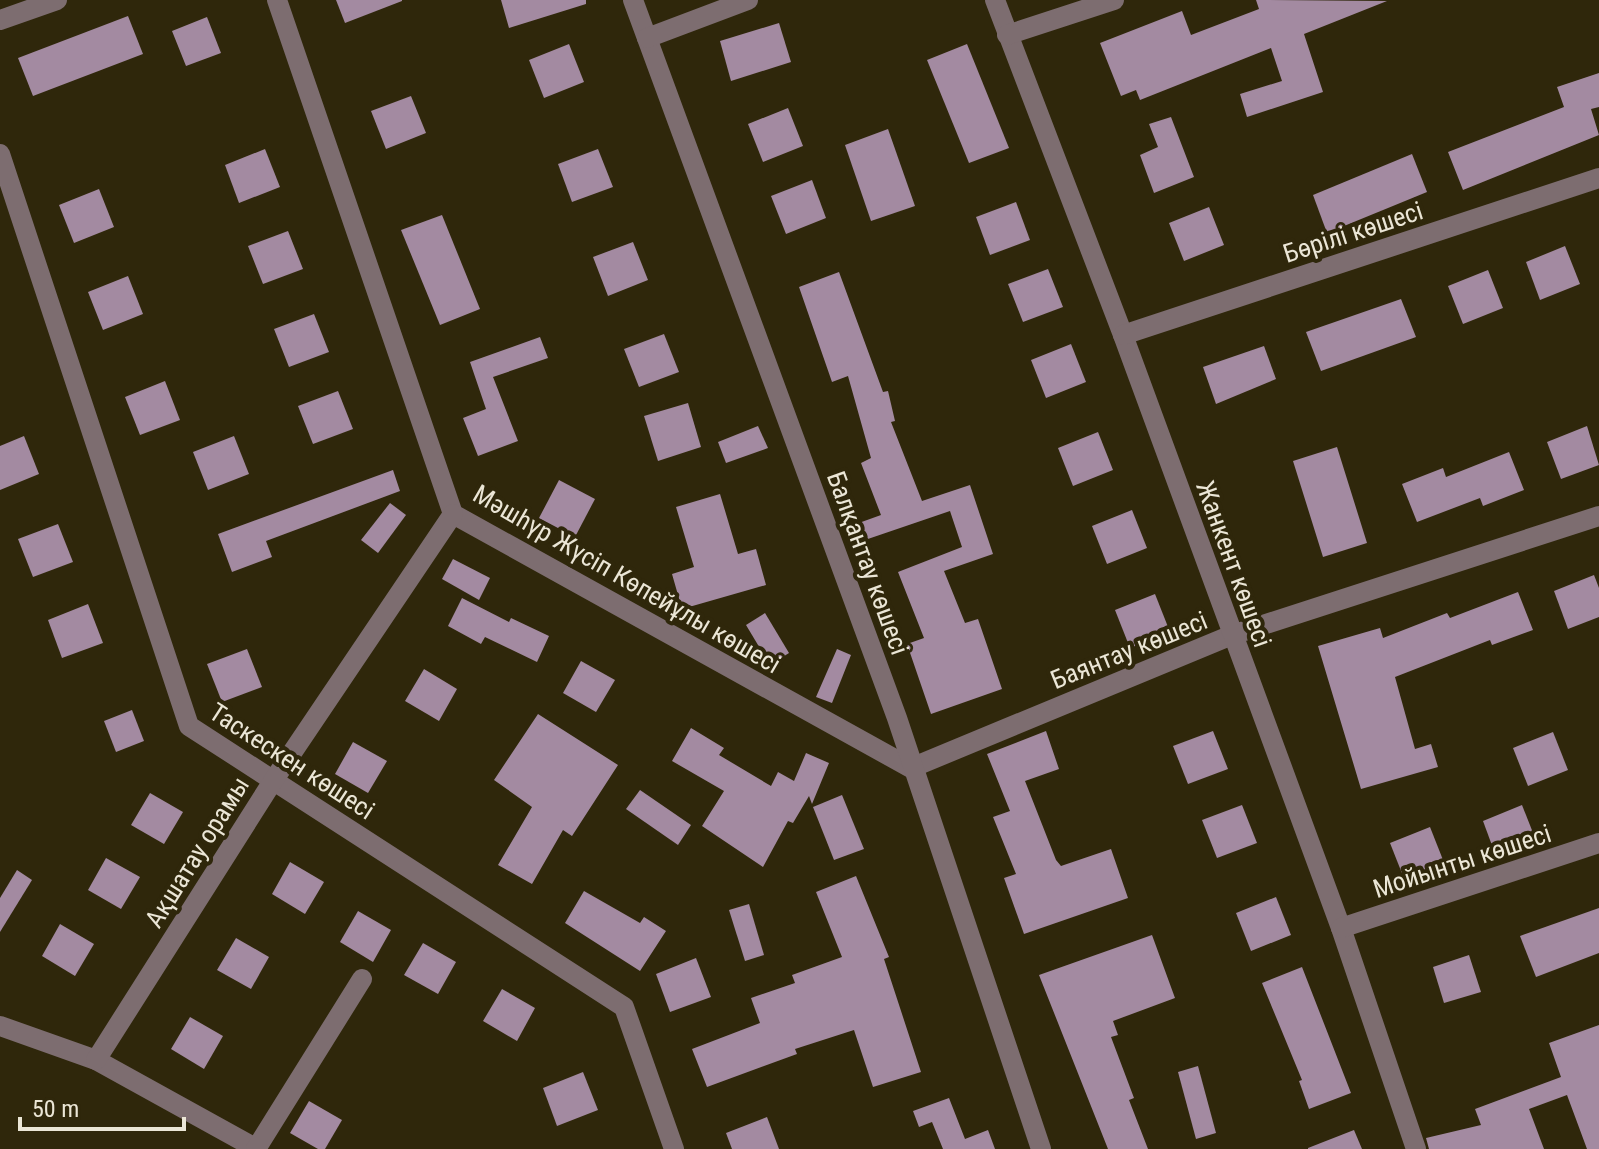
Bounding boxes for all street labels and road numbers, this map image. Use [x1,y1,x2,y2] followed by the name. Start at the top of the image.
[1279,195,1427,269] street label: Бөрілі көшесі
[821,467,915,659] street label: Балқантау көшесі
[1190,477,1278,651] street label: Жанкент көшесі
[468,479,786,679] street label: Мәшһүр Жүсіп Көпейұлы көшесі
[1046,605,1212,695] street label: Баянтау көшесі
[204,697,380,825] street label: Таскескен көшесі
[139,771,255,933] street label: Ақшатау орамы
[1369,818,1555,904] street label: Мойынты көшесі

